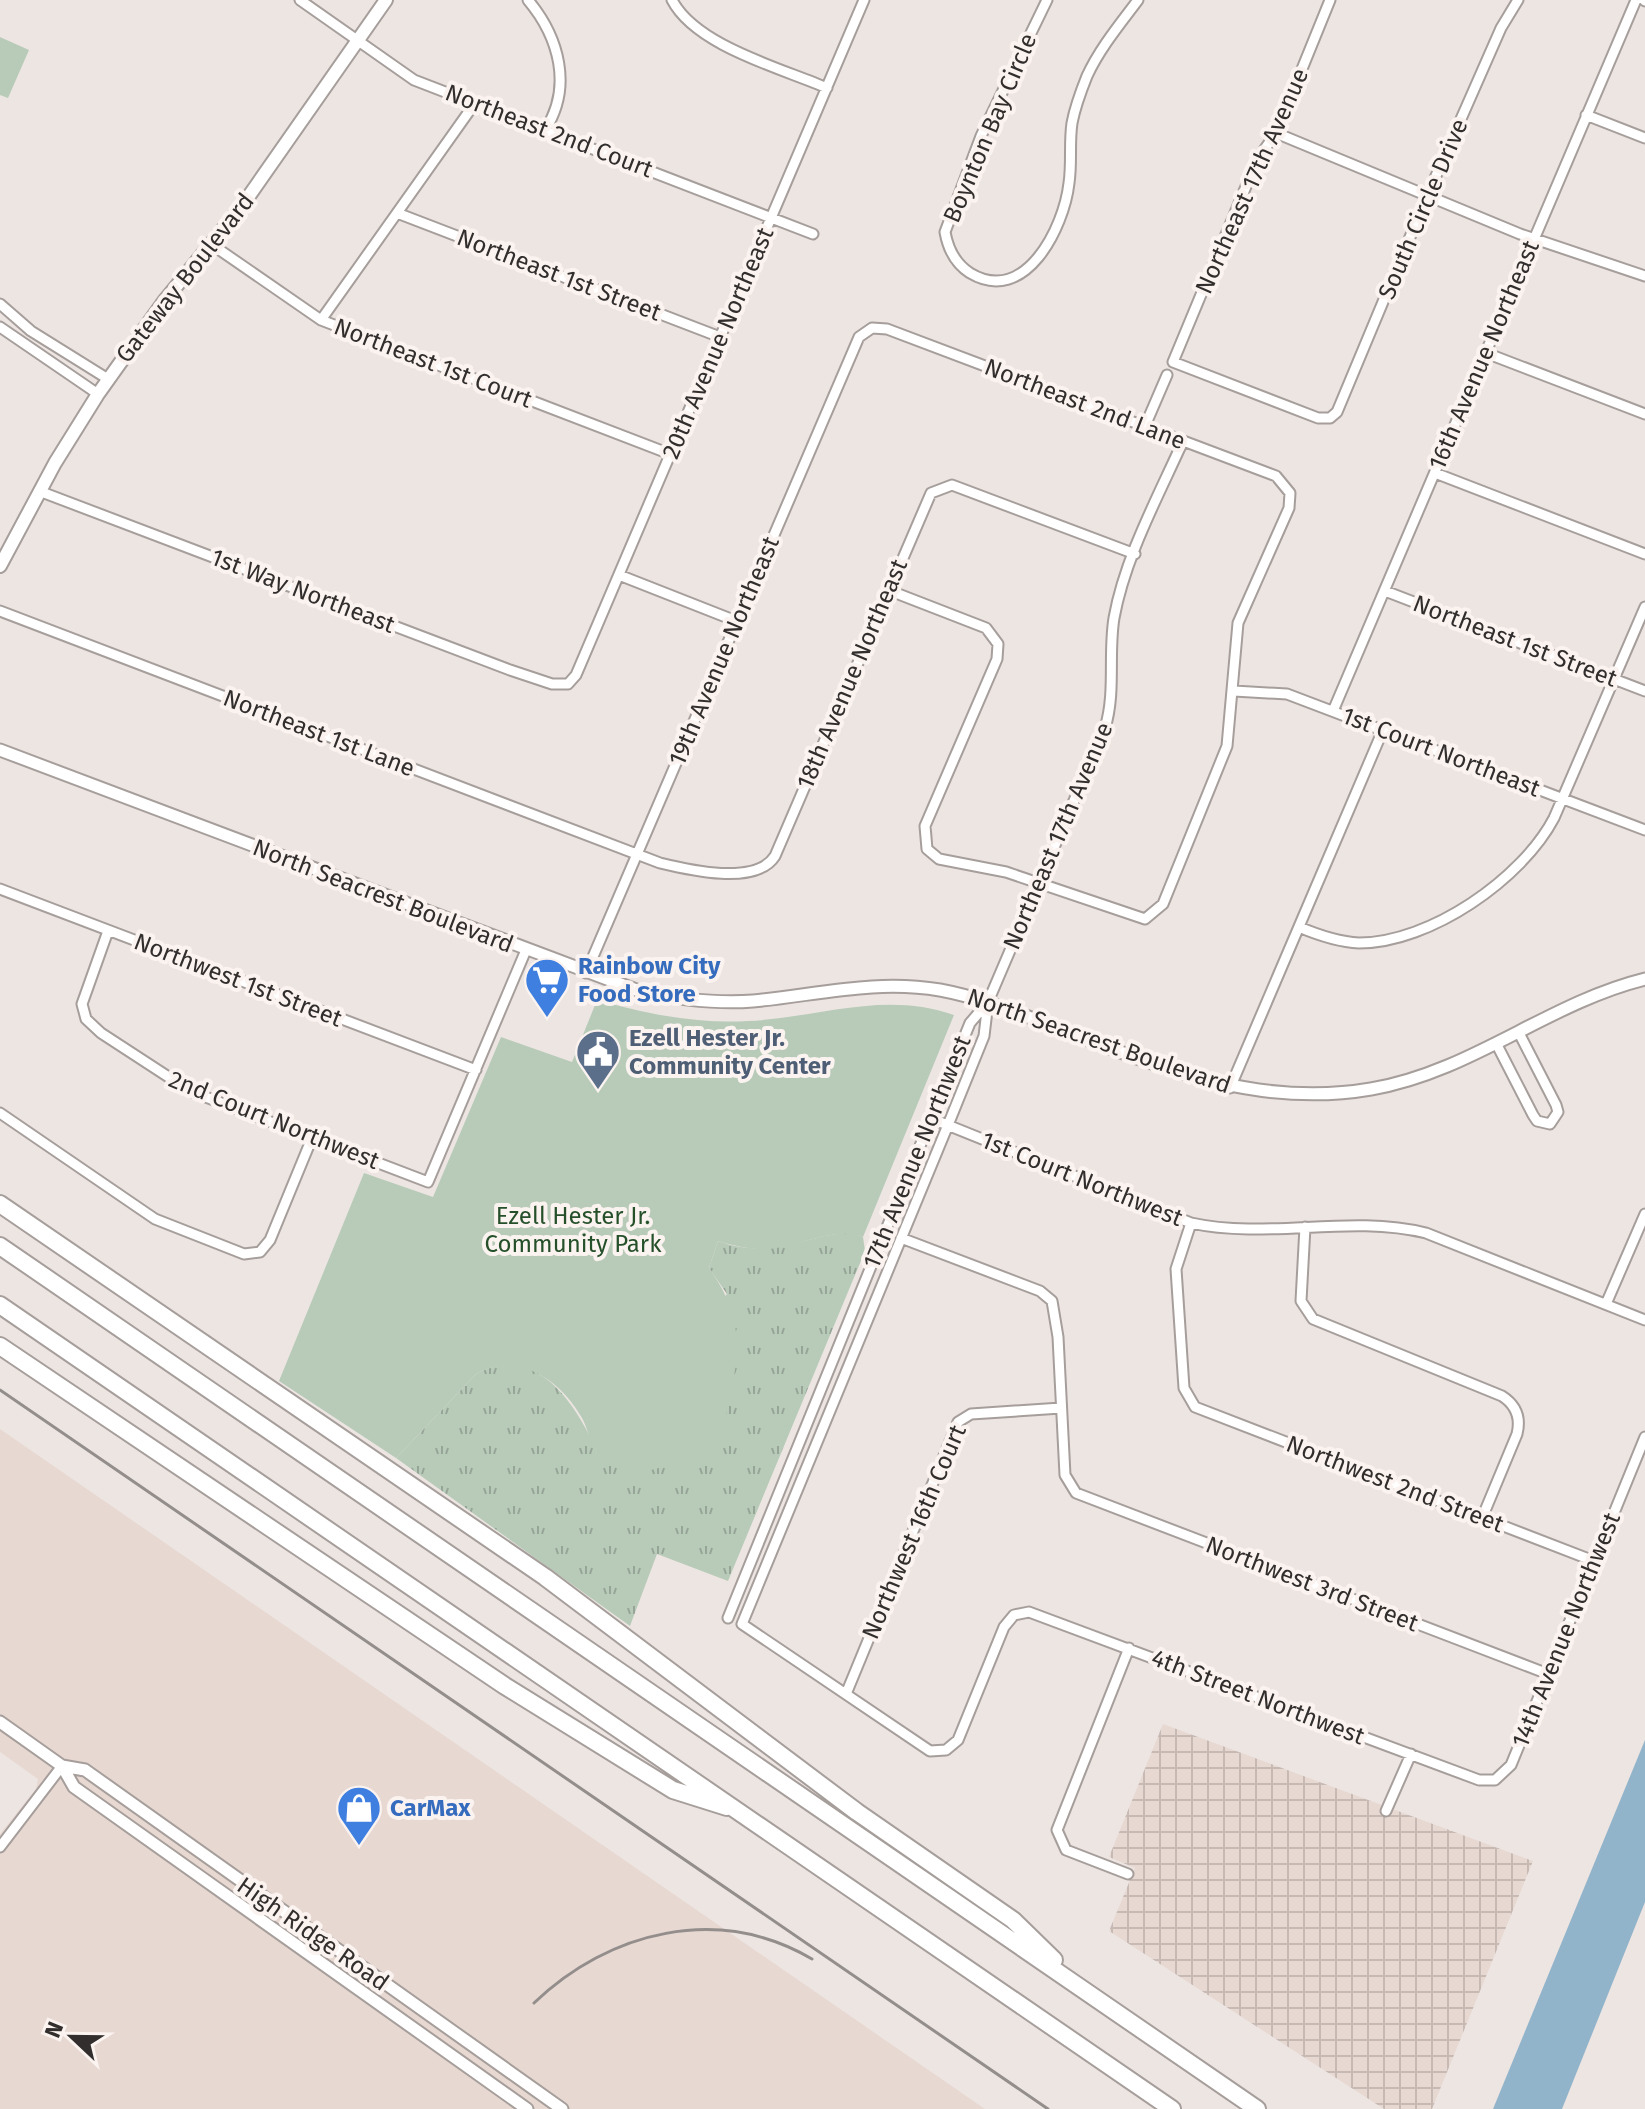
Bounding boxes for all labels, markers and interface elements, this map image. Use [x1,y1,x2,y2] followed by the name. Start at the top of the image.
[937,29,1043,227] street label: Boynton Bay Circle
[1190,64,1314,298] street label: Northeast 17th Avenue
[441,79,657,184] street label: Northeast 2nd Court
[1372,115,1474,303] street label: South Circle Drive
[110,188,260,368] street label: Gateway Boulevard
[453,223,665,327] street label: Northeast 1st Street
[657,223,780,463] street label: 20th Avenue Northeast
[1423,236,1545,474] street label: 16th Avenue Northeast
[330,312,536,414] street label: Northeast 1st Court
[981,353,1189,455] street label: Northeast 2nd Lane
[663,532,785,770] street label: 19th Avenue Northeast
[207,543,399,639] street label: 1st Way Northeast
[791,555,913,793] street label: 18th Avenue Northeast
[1409,589,1621,693] street label: Northeast 1st Street
[219,684,419,782] street label: Northeast 1st Lane
[1338,701,1544,803] street label: 1st Court Northeast
[997,718,1119,954] street label: Northeast 17th Avenue
[249,833,517,959] street label: North Seacrest Boulevard
[130,927,346,1033] street label: Northwest 1st Street
[578,952,721,1008] place label: Rainbow City Food Store
[523,956,571,1019] supermarket icon: Rainbow City Food Store
[964,983,1234,1099] street label: North Seacrest Boulevard
[629,1024,831,1080] place label: Ezell Hester Jr. Community Center
[574,1028,622,1091] public building icon: Ezell Hester Jr. Community Center
[857,1031,977,1273] street label: 17th Avenue Northwest
[165,1065,384,1175] street label: 2nd Court Northwest
[977,1126,1187,1232] street label: 1st Court Northwest
[485,1202,662,1258] park label: Ezell Hester Jr. Community Park
[856,1420,972,1643] street label: Northwest 16th Court
[1282,1430,1508,1539] street label: Northwest 2nd Street
[1506,1508,1626,1752] street label: 14th Avenue Northwest
[1202,1531,1422,1638] street label: Northwest 3rd Street
[1148,1643,1369,1751] street label: 4th Street Northwest
[335,1784,383,1847] shop icon: CarMax
[390,1794,471,1822] place label: CarMax
[232,1871,394,1997] street label: High Ridge Road
[32,1997,112,2077] north arrow
[39,2018,69,2042] text: N

